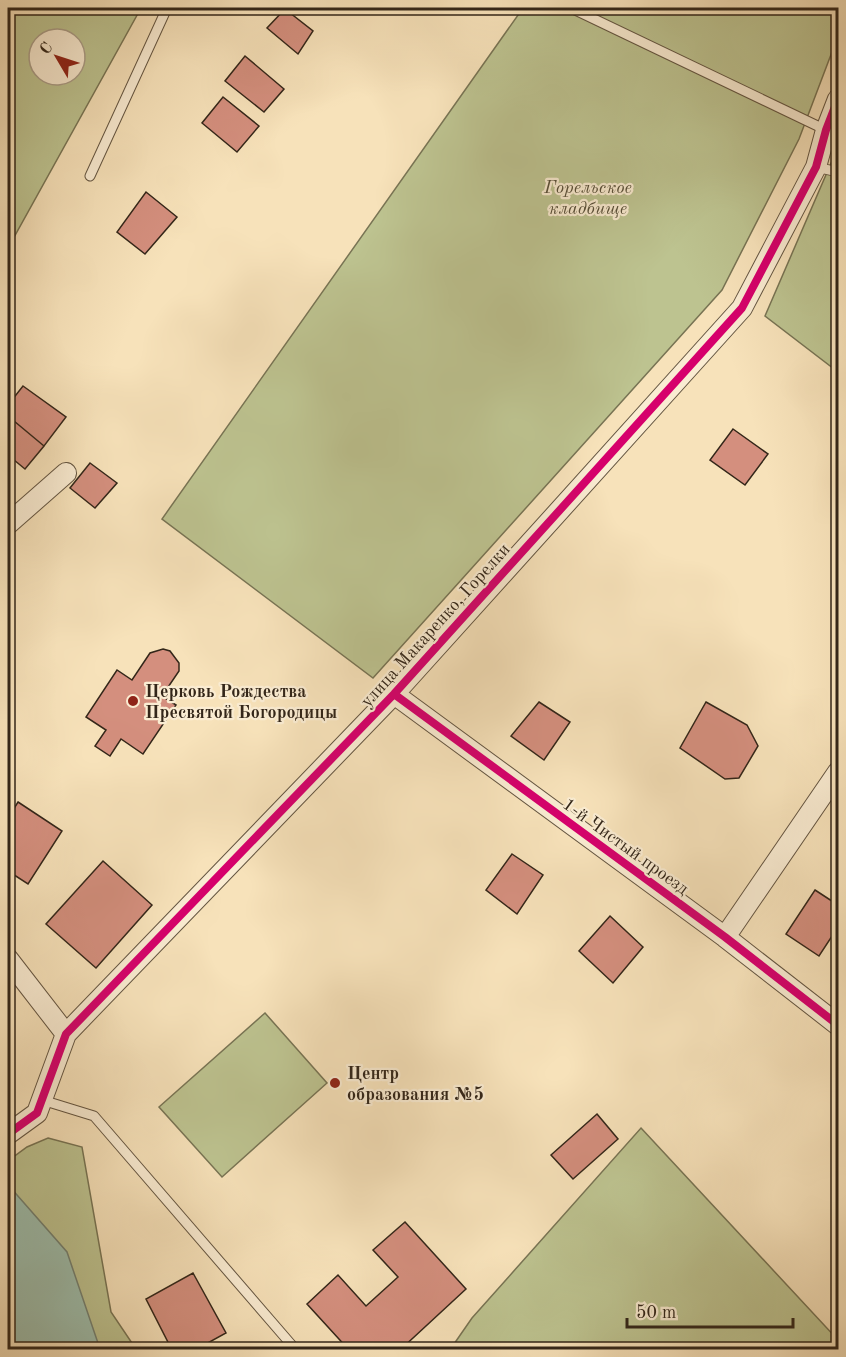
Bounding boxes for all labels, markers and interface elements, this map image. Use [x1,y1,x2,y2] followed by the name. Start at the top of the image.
[27,27,87,87] north arrow
[37,40,56,58] text: С
[543,179,632,218] park label: Горельское кладбище
[358,540,514,711] street label: улица Макаренко, Горелки
[145,683,337,722] place label: Церковь Рождества Пресвятой Богородицы
[126,694,140,708] marker: Церковь Рождества Пресвятой Богородицы
[559,795,692,898] street label: 1-й Чистый проезд
[347,1065,484,1104] place label: Центр образования №5
[328,1076,342,1090] marker: Центр образования №5
[627,1291,794,1329] scale bar
[636,1304,676,1322] text: 50 m

